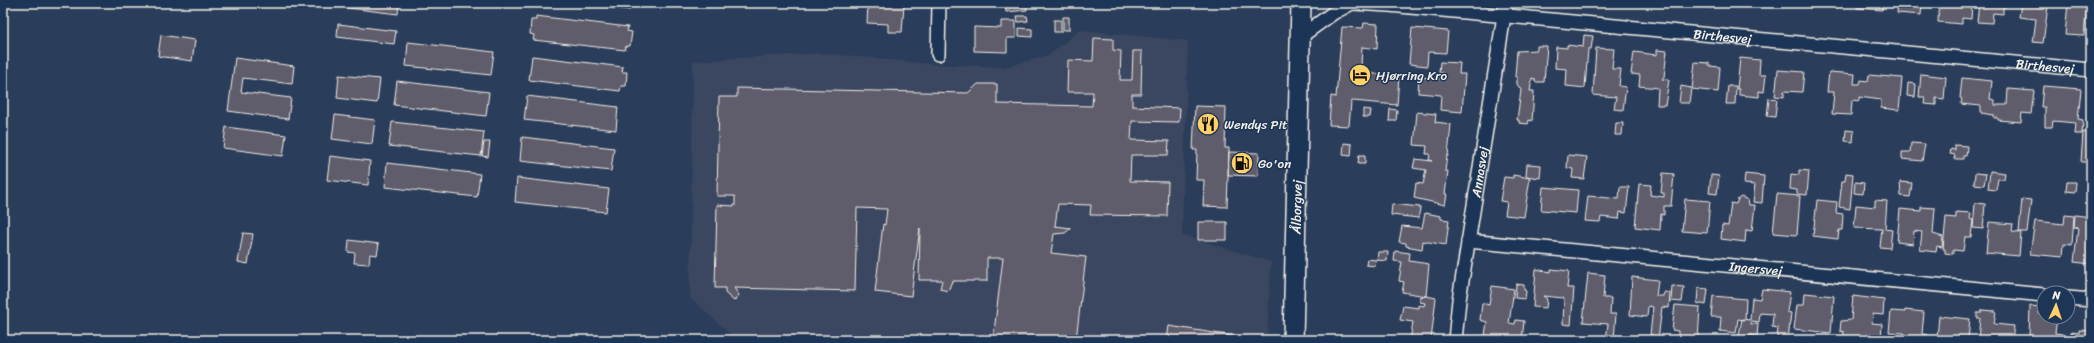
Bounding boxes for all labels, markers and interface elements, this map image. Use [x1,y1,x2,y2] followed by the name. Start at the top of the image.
[1692,22,1754,51] street label: Birthesvej
[2015,52,2076,81] street label: Birthesvej
[1347,62,1373,88] hotel icon: Hjørring Kro
[1376,64,1447,87] place label: Hjørring Kro
[1195,111,1221,137] restaurant icon: Wendys Pit
[1224,113,1288,136] place label: Wendys Pit
[1464,144,1495,200] street label: Annasvej
[1229,150,1255,176] fuel station icon: Go'on
[1258,152,1291,175] place label: Go'on
[1284,178,1309,235] street label: Ålborgvej
[1727,254,1784,283] street label: Ingersvej
[2036,285,2076,325] north arrow
[2051,286,2061,305] text: N

